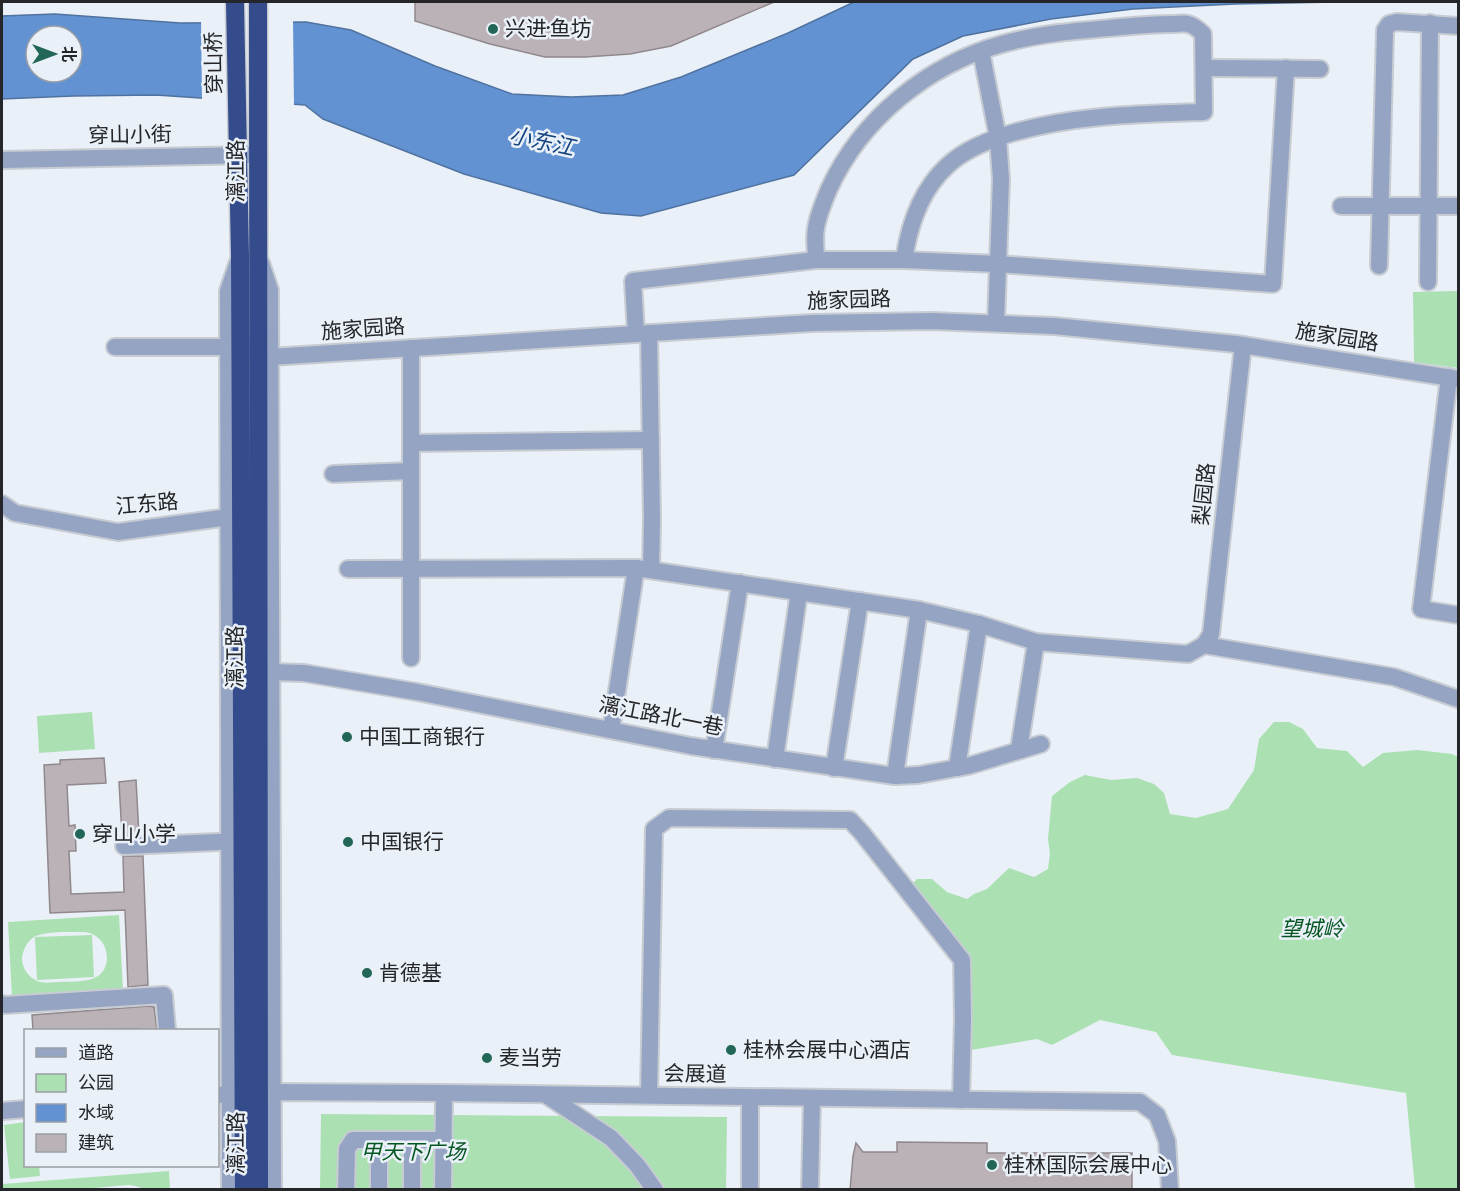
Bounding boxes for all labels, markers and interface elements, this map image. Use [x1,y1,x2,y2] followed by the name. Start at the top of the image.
[505,15,591,42] place label: 兴进·鱼坊
[486,22,500,36] marker: 兴进·鱼坊
[24,24,84,84] north arrow
[199,31,228,95] street label: 穿山桥
[59,46,79,62] text: 北
[88,120,172,149] street label: 穿山小街
[507,120,579,162] water label: 小东江
[222,140,249,203] street label: 漓江路
[807,285,891,314] street label: 施家园路
[320,312,406,345] street label: 施家园路
[1293,317,1381,356] street label: 施家园路
[1187,461,1220,527] street label: 梨园路
[114,487,180,520] street label: 江东路
[221,626,248,689] street label: 漓江路
[597,690,726,741] street label: 漓江路北一巷
[359,723,485,750] place label: 中国工商银行
[340,730,354,744] marker: 中国工商银行
[92,820,176,847] place label: 穿山小学
[73,827,87,841] marker: 穿山小学
[360,828,444,855] place label: 中国银行
[341,835,355,849] marker: 中国银行
[1281,915,1345,942] park label: 望城岭
[379,959,442,986] place label: 肯德基
[360,966,374,980] marker: 肯德基
[24,1029,219,1167] legend
[743,1036,911,1063] place label: 桂林会展中心酒店
[78,1041,114,1064] text: 道路
[724,1043,738,1057] marker: 桂林会展中心酒店
[499,1044,562,1071] place label: 麦当劳
[480,1051,494,1065] marker: 麦当劳
[663,1059,727,1088] street label: 会展道
[78,1071,114,1094] text: 公园
[78,1101,114,1124] text: 水域
[222,1112,249,1175] street label: 漓江路
[78,1131,114,1154] text: 建筑
[361,1138,467,1165] park label: 甲天下广场
[1004,1151,1172,1178] place label: 桂林国际会展中心
[985,1158,999,1172] marker: 桂林国际会展中心

